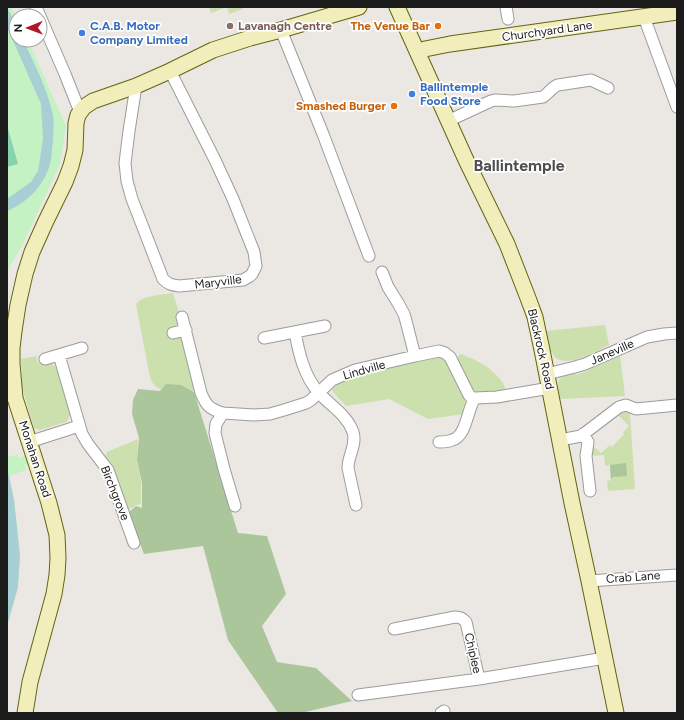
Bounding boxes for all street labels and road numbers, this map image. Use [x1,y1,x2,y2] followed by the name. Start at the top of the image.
[501,18,594,44] street label: Churchyard Lane
[194,272,243,292] street label: Maryville
[525,307,557,391] street label: Blackrock Road
[588,336,636,368] street label: Janeville
[341,357,387,383] street label: Lindville
[16,419,54,499] street label: Monahan Road
[98,464,133,523] street label: Birchgrove
[605,568,661,586] street label: Crab Lane
[462,631,485,675] street label: Chiplee

